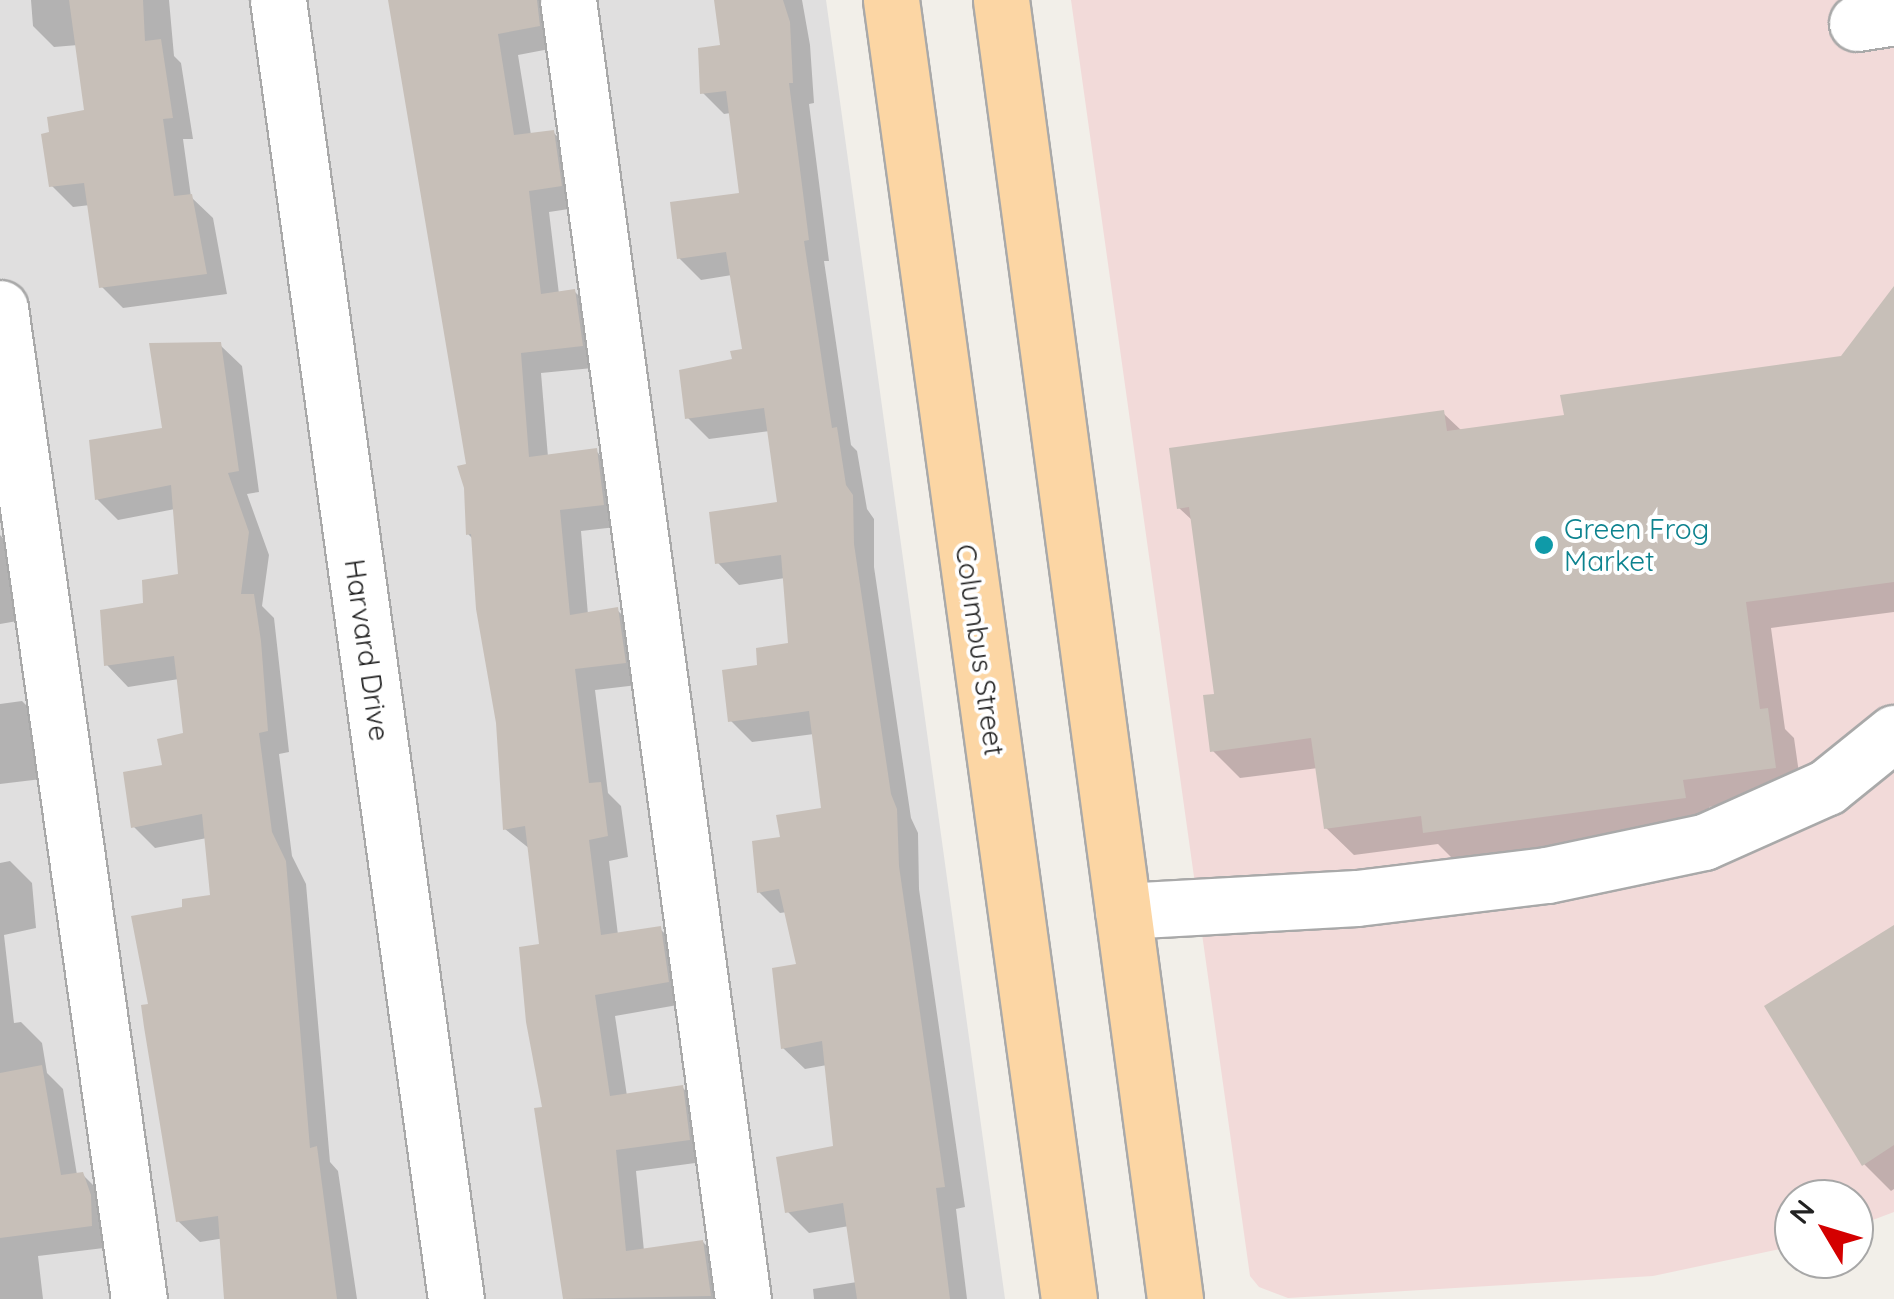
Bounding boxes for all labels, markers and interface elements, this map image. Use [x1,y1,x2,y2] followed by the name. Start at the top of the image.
[1564,512,1709,578] place label: Green Frog Market
[1533,534,1555,556] marker: Green Frog Market
[949,542,1011,758] street label: Columbus Street
[338,557,396,743] street label: Harvard Drive
[1774,1179,1874,1279] north arrow
[1781,1193,1822,1230] text: N

